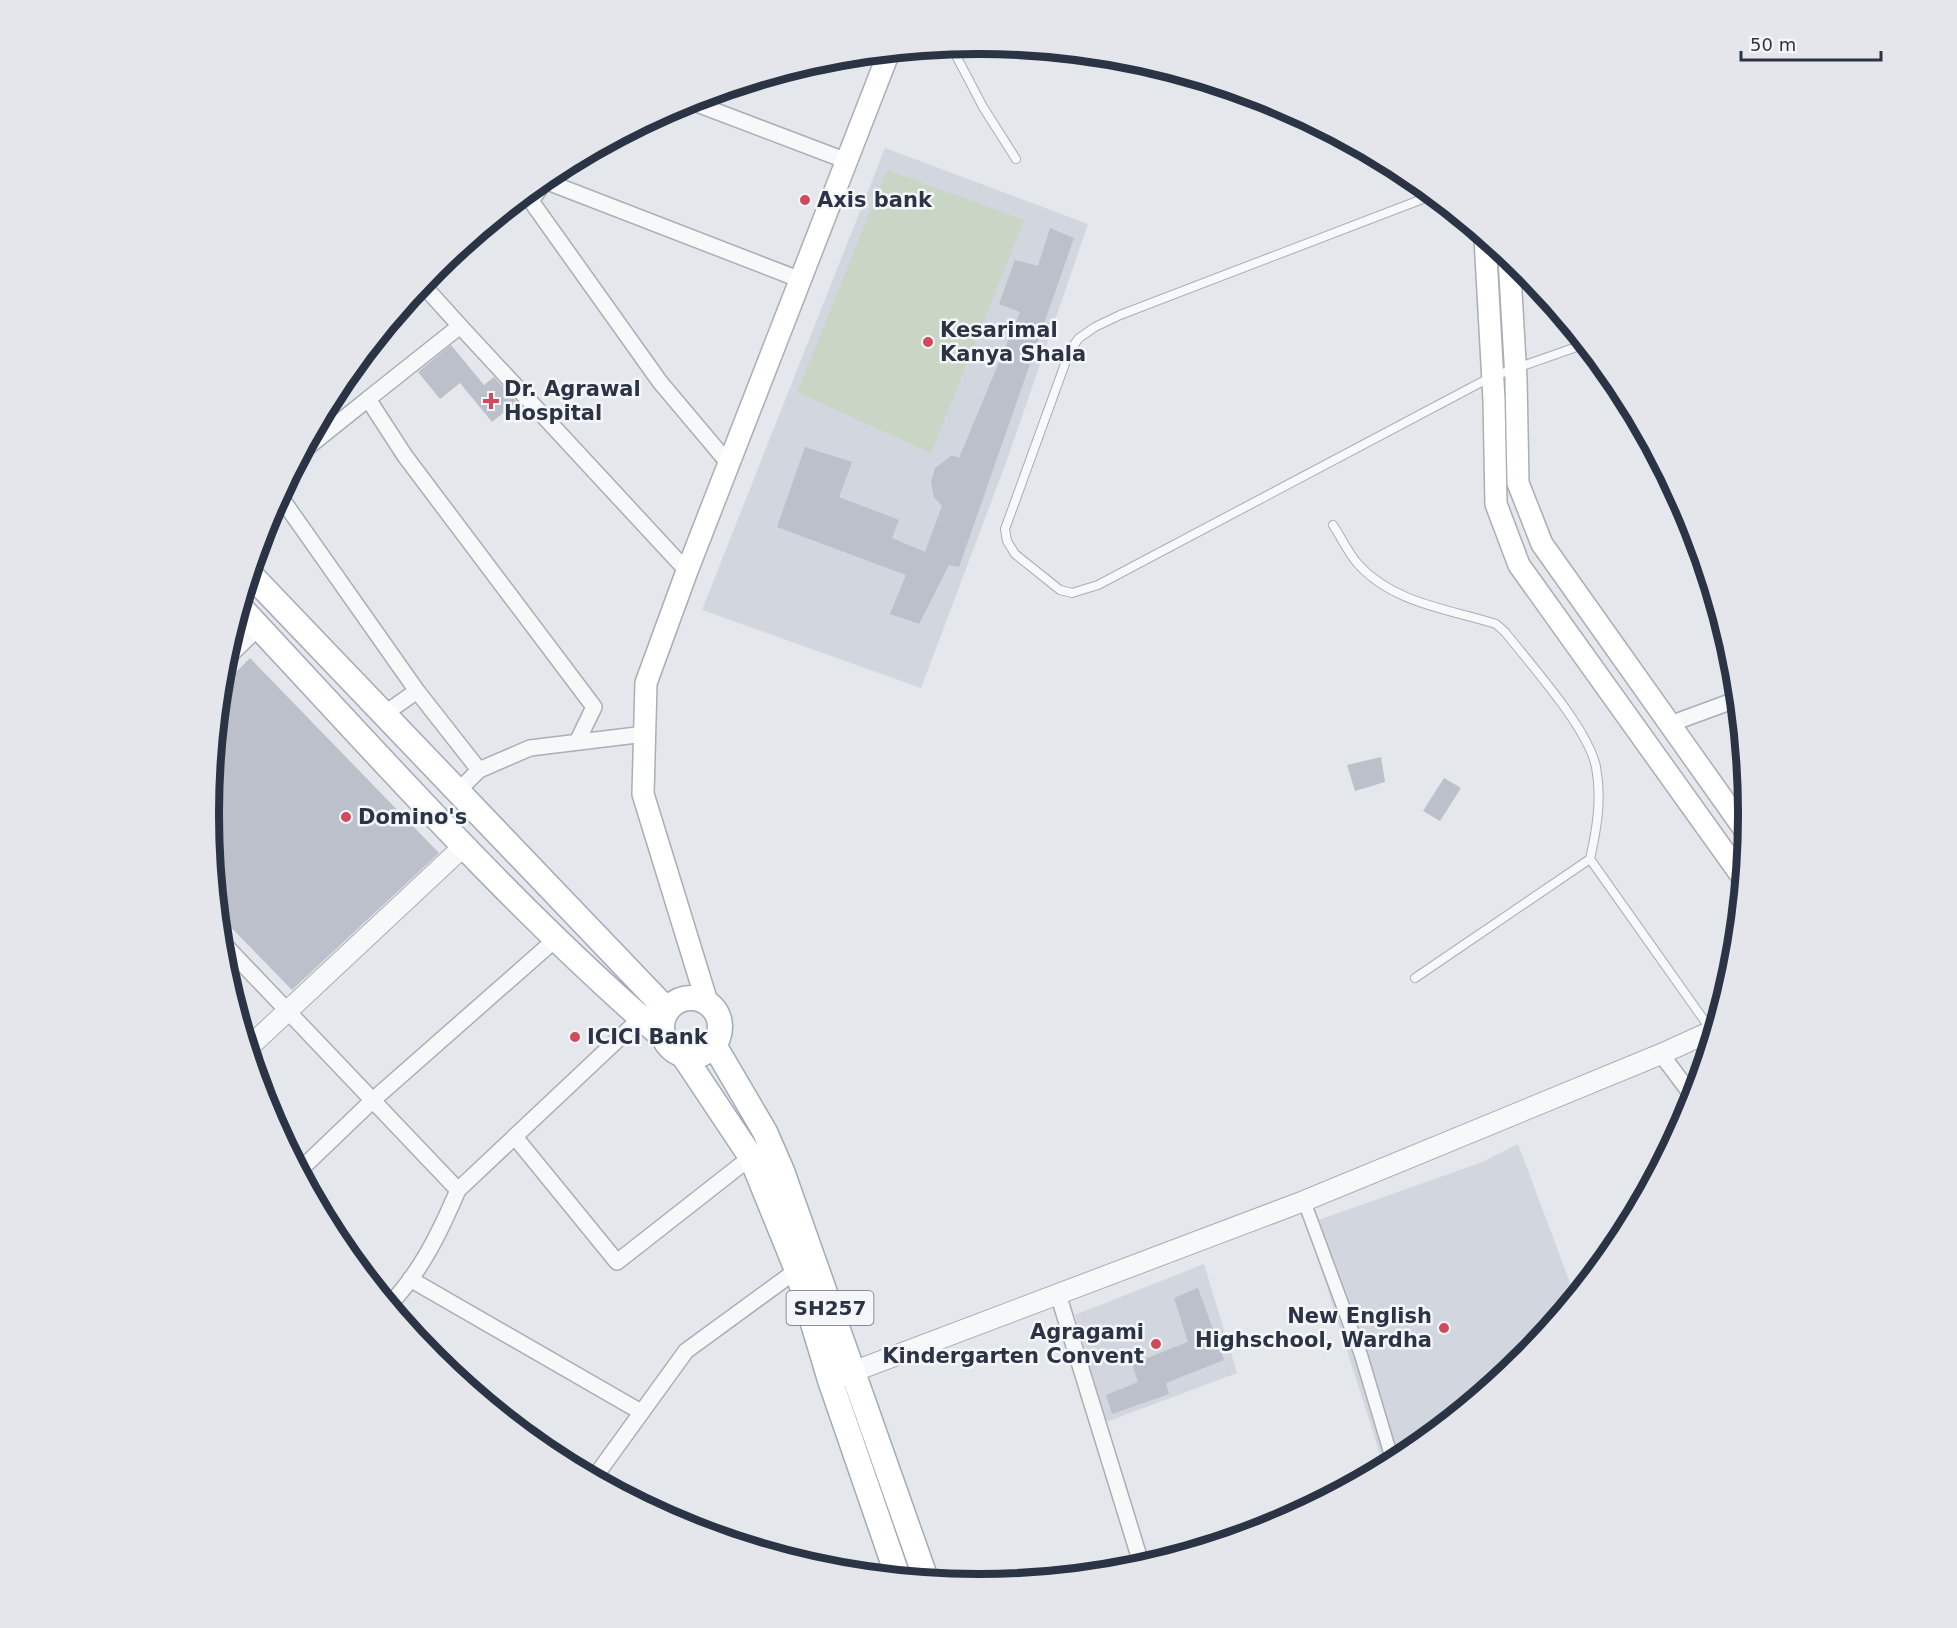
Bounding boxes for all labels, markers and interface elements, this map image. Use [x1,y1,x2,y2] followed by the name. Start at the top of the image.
[1741,24,1880,62] scale bar
[1750,34,1796,55] text: 50 m
[817,188,933,212] place label: Axis bank
[798,193,812,207] marker: Axis bank
[940,318,1086,366] place label: Kesarimal Kanya Shala
[921,335,935,349] marker: Kesarimal Kanya Shala
[504,377,641,425] place label: Dr. Agrawal Hospital
[482,392,500,410] marker: Dr. Agrawal Hospital
[358,805,467,829] place label: Domino's
[339,810,353,824] marker: Domino's
[587,1025,709,1049] place label: ICICI Bank
[568,1030,582,1044] marker: ICICI Bank
[786,1291,874,1325] road number: SH257
[1195,1304,1432,1352] place label: New English Highschool, Wardha
[882,1320,1144,1368] place label: Agragami Kindergarten Convent
[1437,1321,1451,1335] marker: New English Highschool, Wardha
[1149,1337,1163,1351] marker: Agragami Kindergarten Convent

